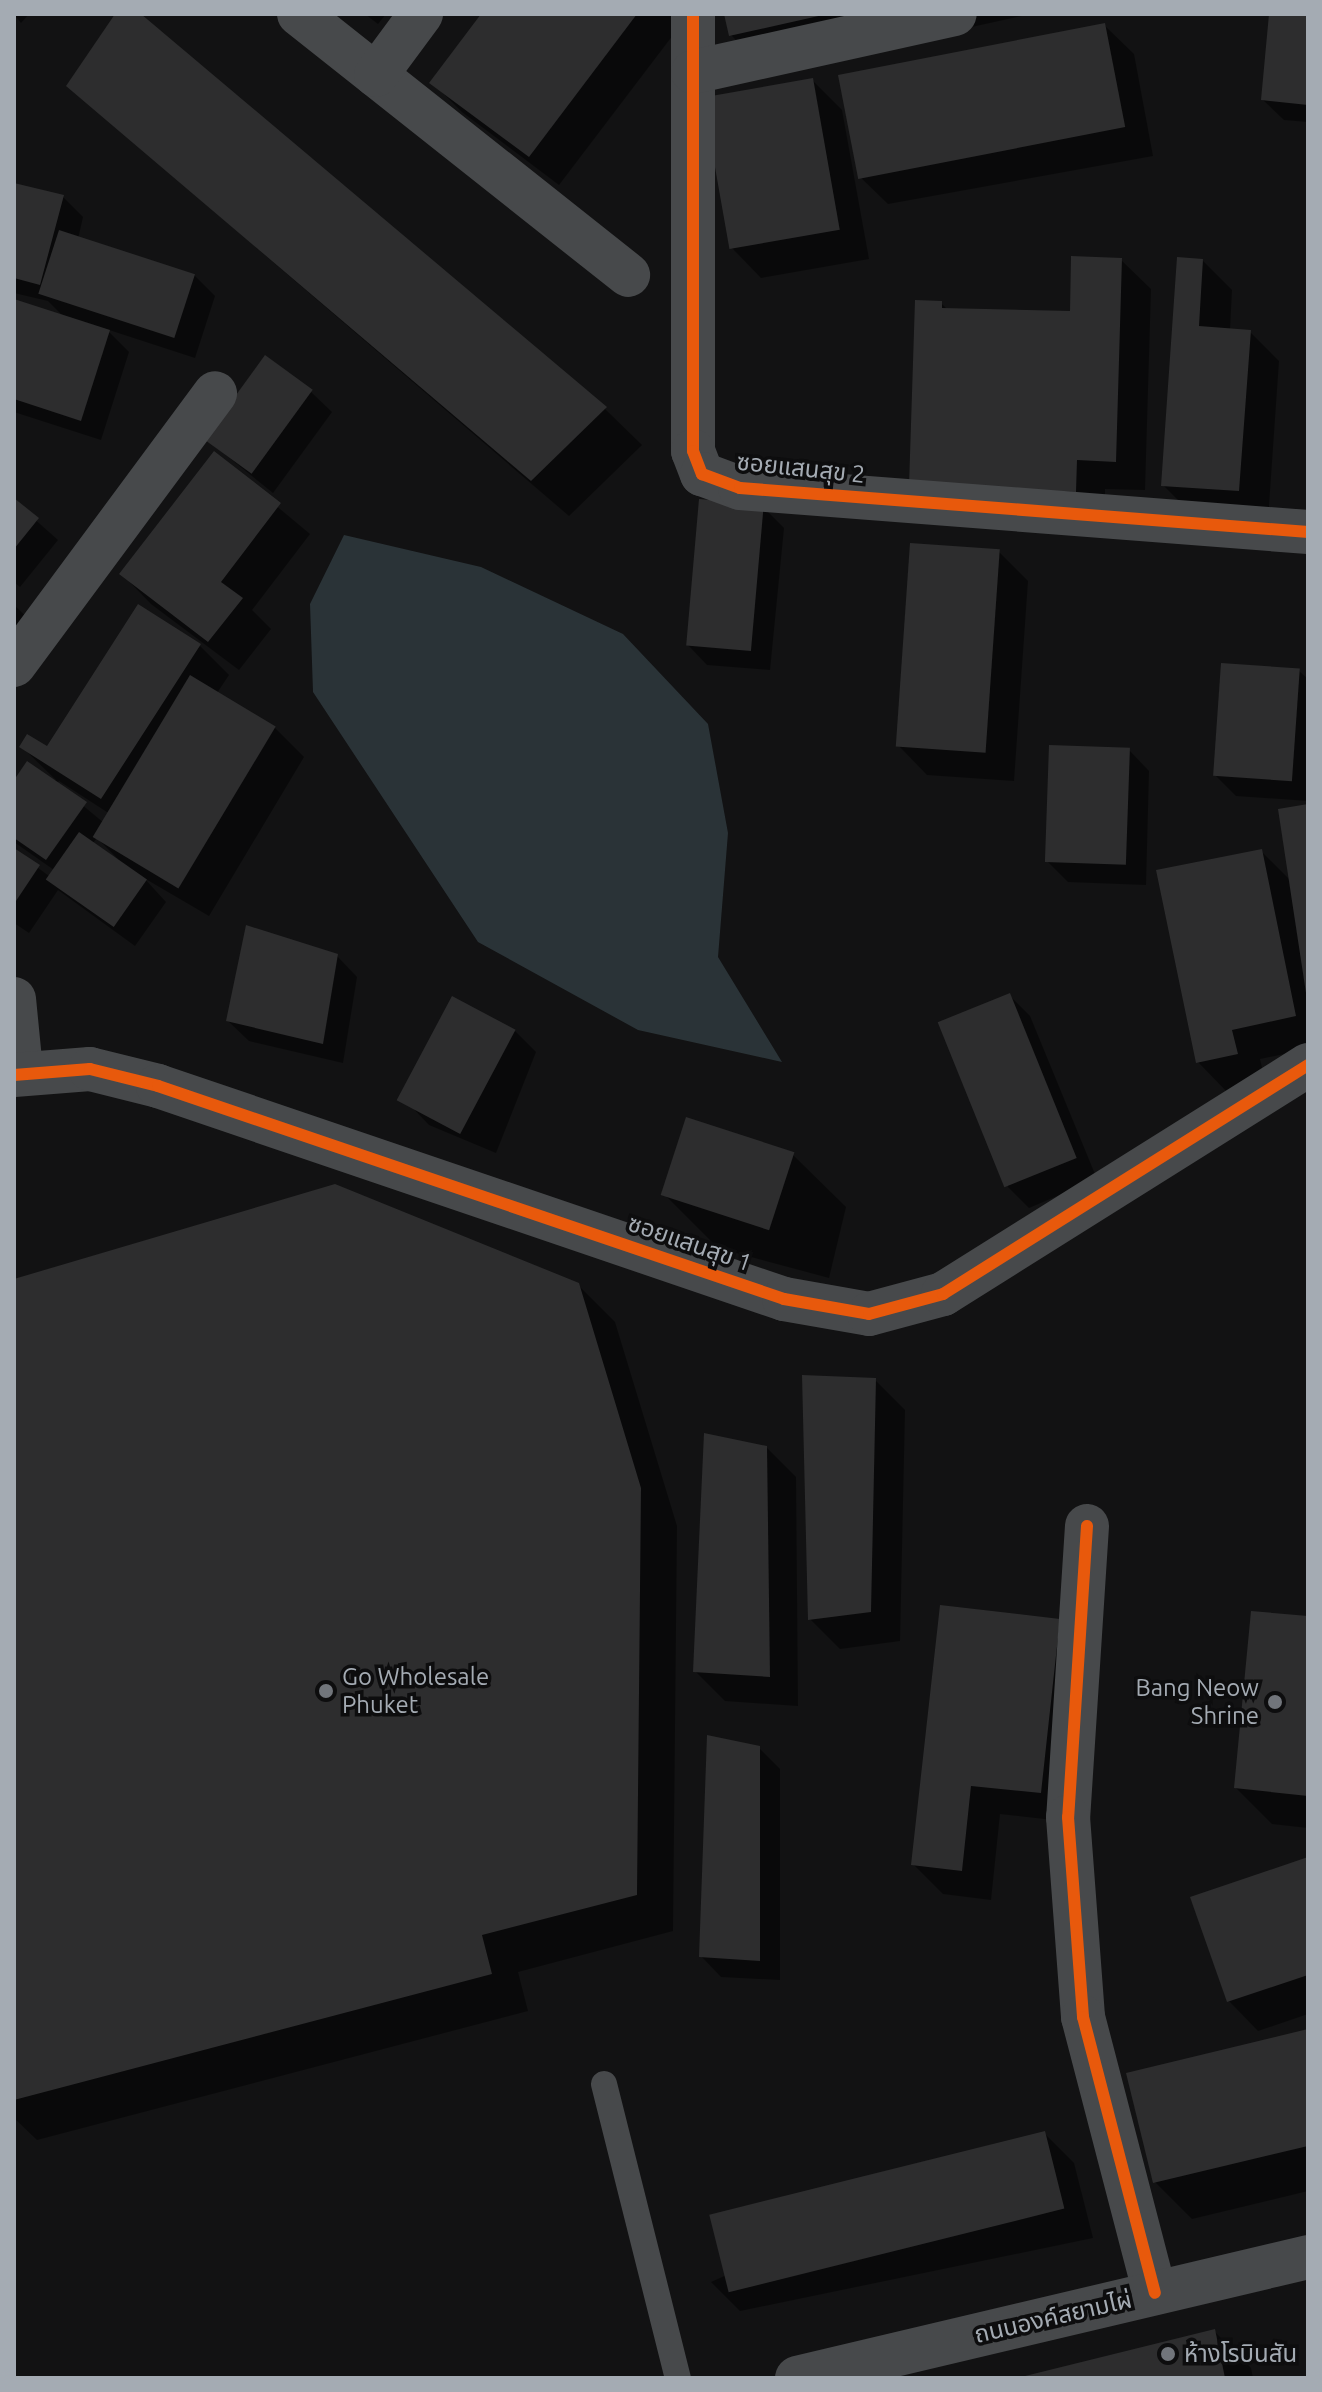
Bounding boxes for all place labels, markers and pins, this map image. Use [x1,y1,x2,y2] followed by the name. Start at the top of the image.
[342,1663,489,1719] place label: Go Wholesale Phuket
[1135,1674,1259,1730] place label: Bang Neow Shrine
[317,1682,335,1700] marker: Go Wholesale Phuket
[1266,1693,1284,1711] marker: Bang Neow Shrine
[1184,2340,1297,2368] place label: ห้างโรบินสัน
[1159,2345,1177,2363] marker: ห้างโรบินสัน

